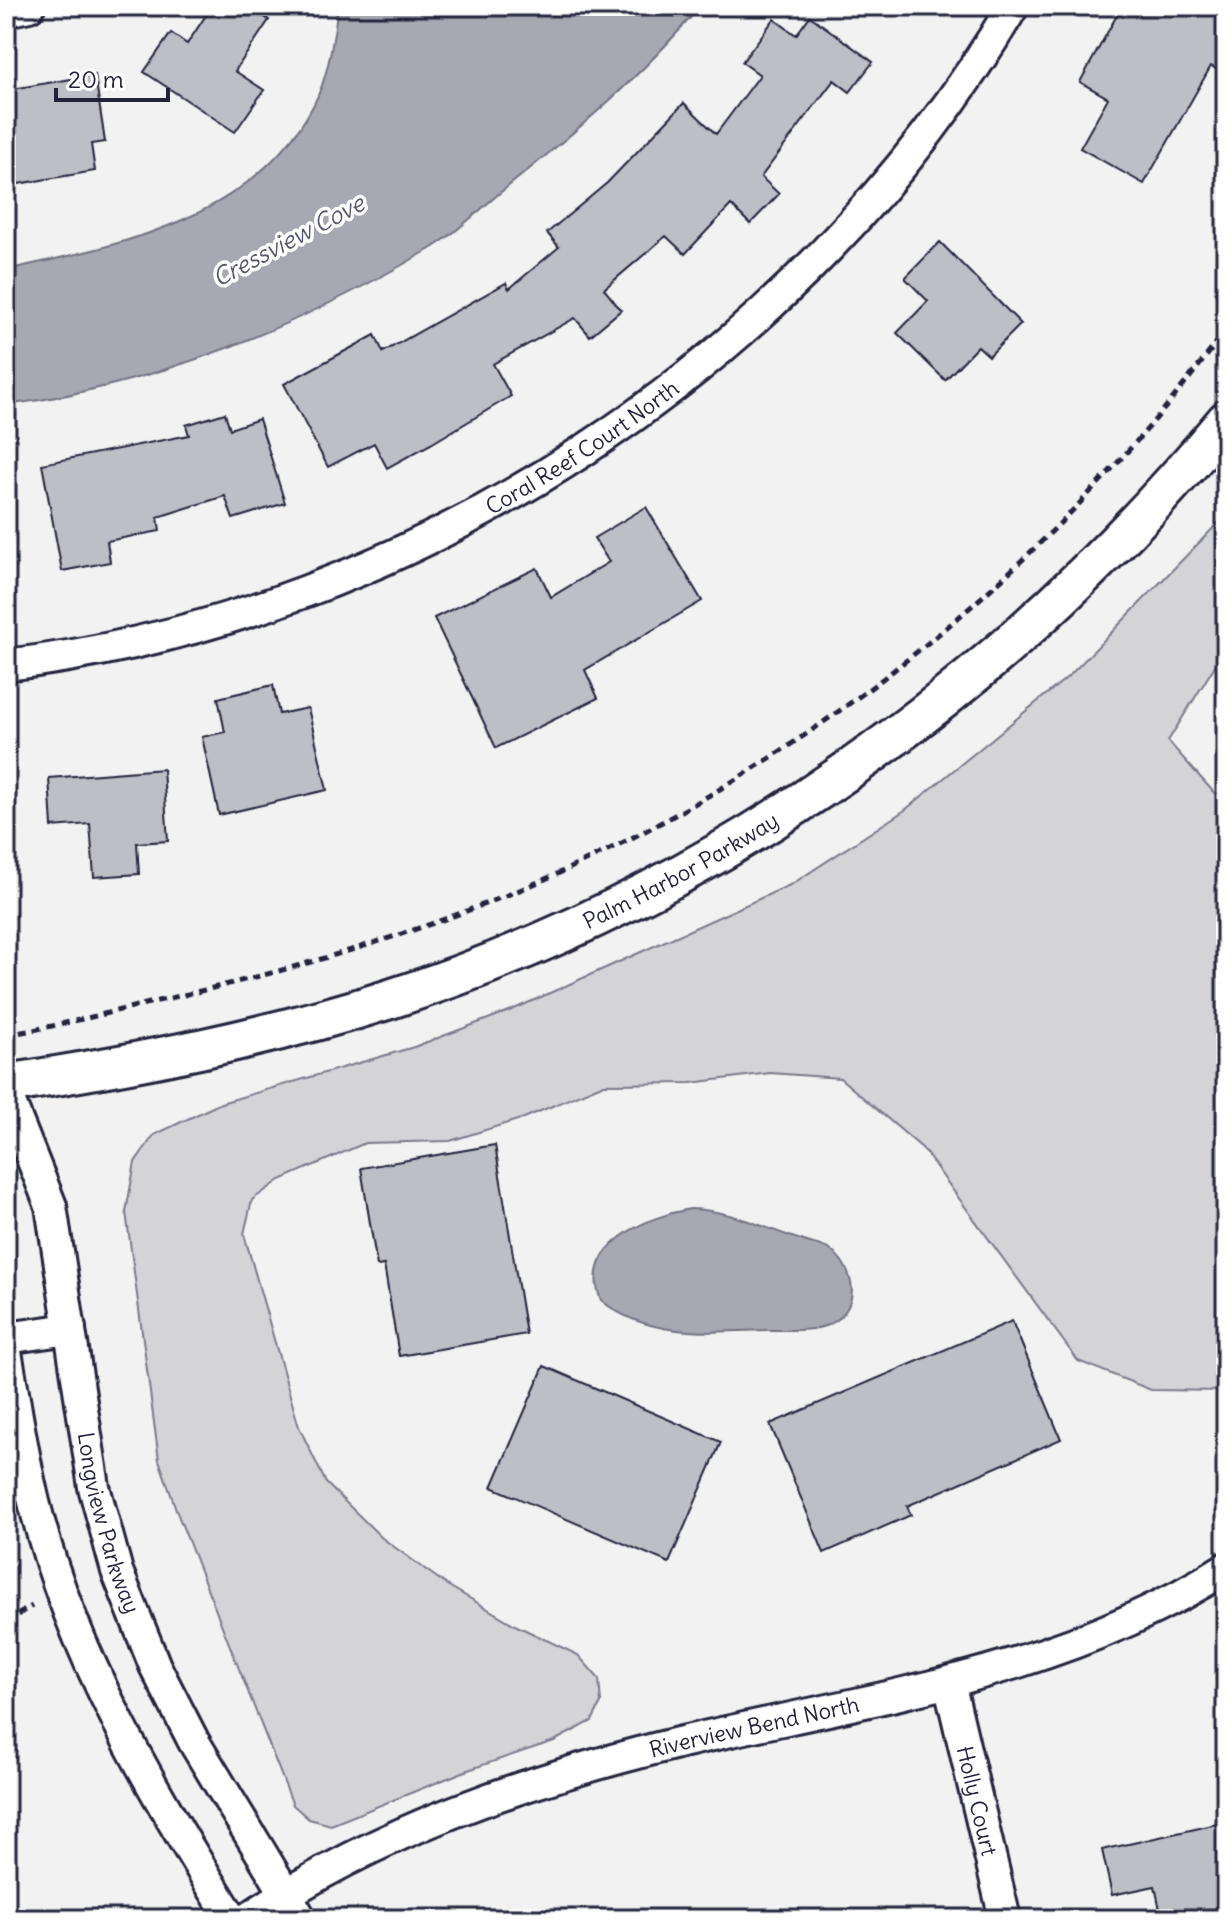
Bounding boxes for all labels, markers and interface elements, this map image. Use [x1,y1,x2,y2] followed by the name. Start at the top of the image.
[56,52,168,102] scale bar
[68,64,124,94] text: 20 m
[207,186,371,293] water label: Cressview Cove
[481,374,684,520] street label: Coral Reef Court North
[578,806,784,935] street label: Palm Harbor Parkway
[72,1430,147,1617] street label: Longview Parkway
[646,1690,862,1764] street label: Riverview Bend North
[951,1743,1004,1858] street label: Holly Court

